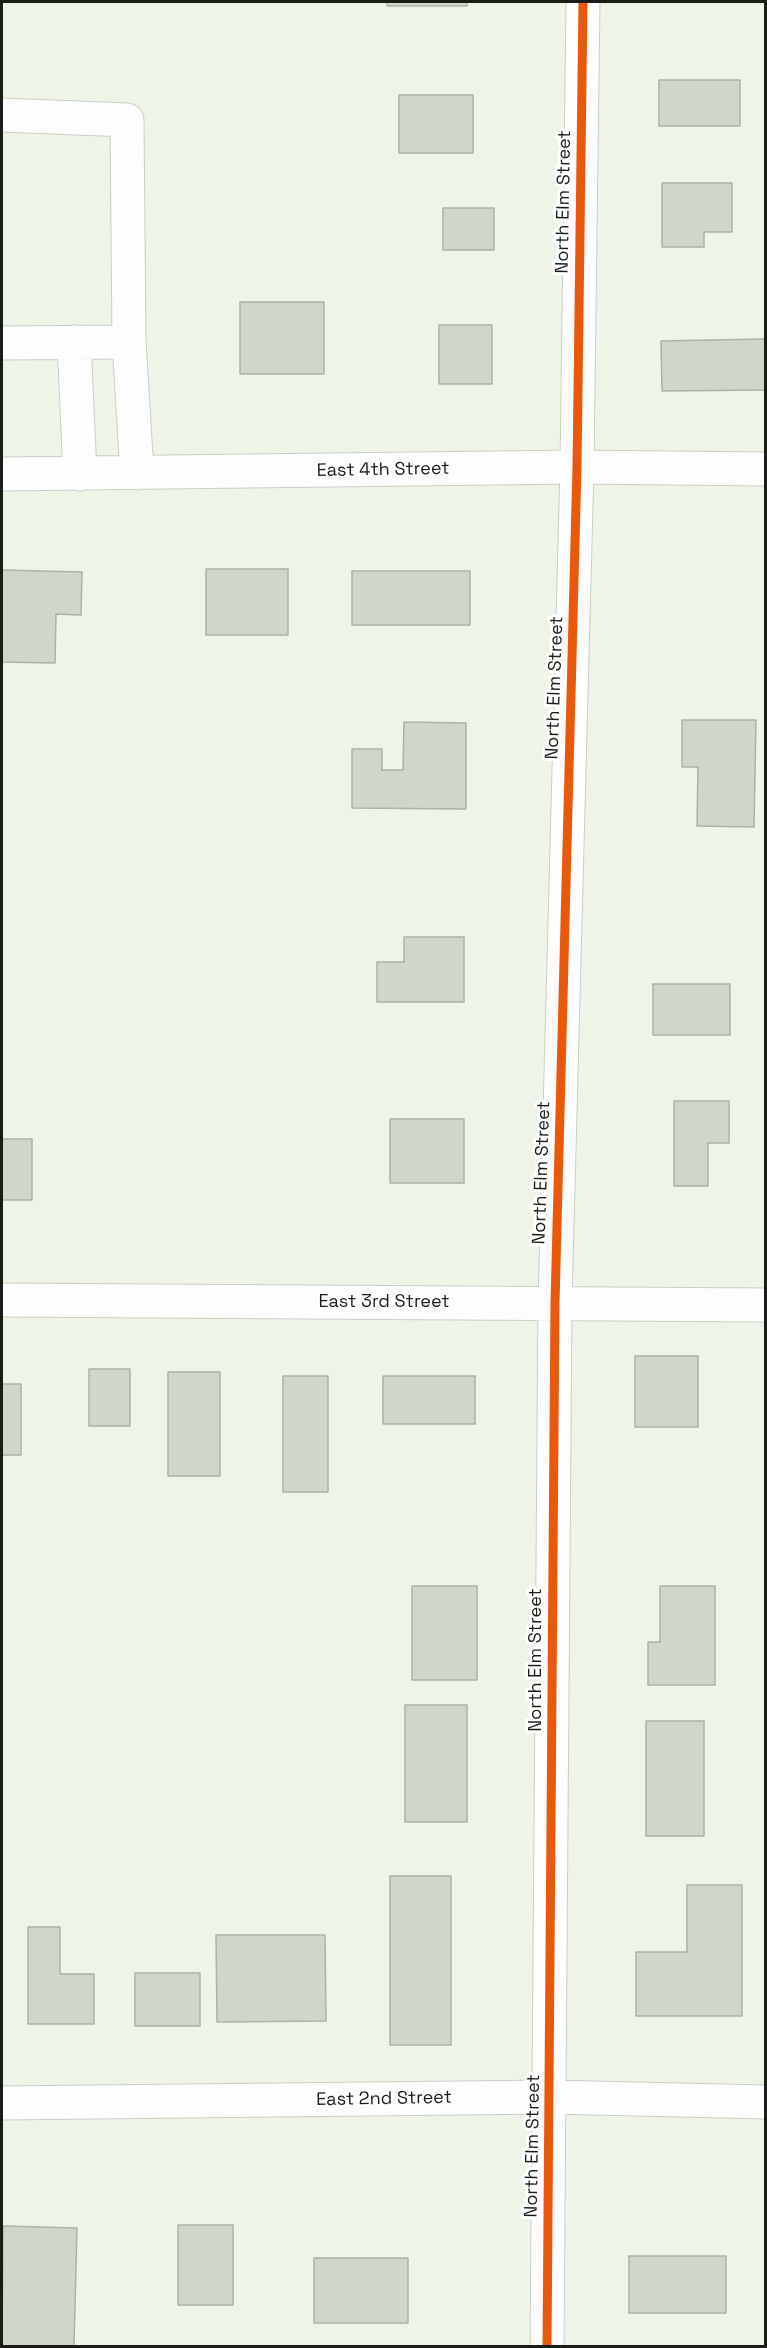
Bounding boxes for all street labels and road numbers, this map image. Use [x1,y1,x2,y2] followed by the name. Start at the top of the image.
[552,130,576,274] street label: North Elm Street
[316,458,450,482] street label: East 4th Street
[542,616,568,760] street label: North Elm Street
[529,1101,555,1245] street label: North Elm Street
[318,1291,450,1313] street label: East 3rd Street
[525,1588,547,1732] street label: North Elm Street
[521,2074,545,2218] street label: North Elm Street
[316,2087,452,2111] street label: East 2nd Street

